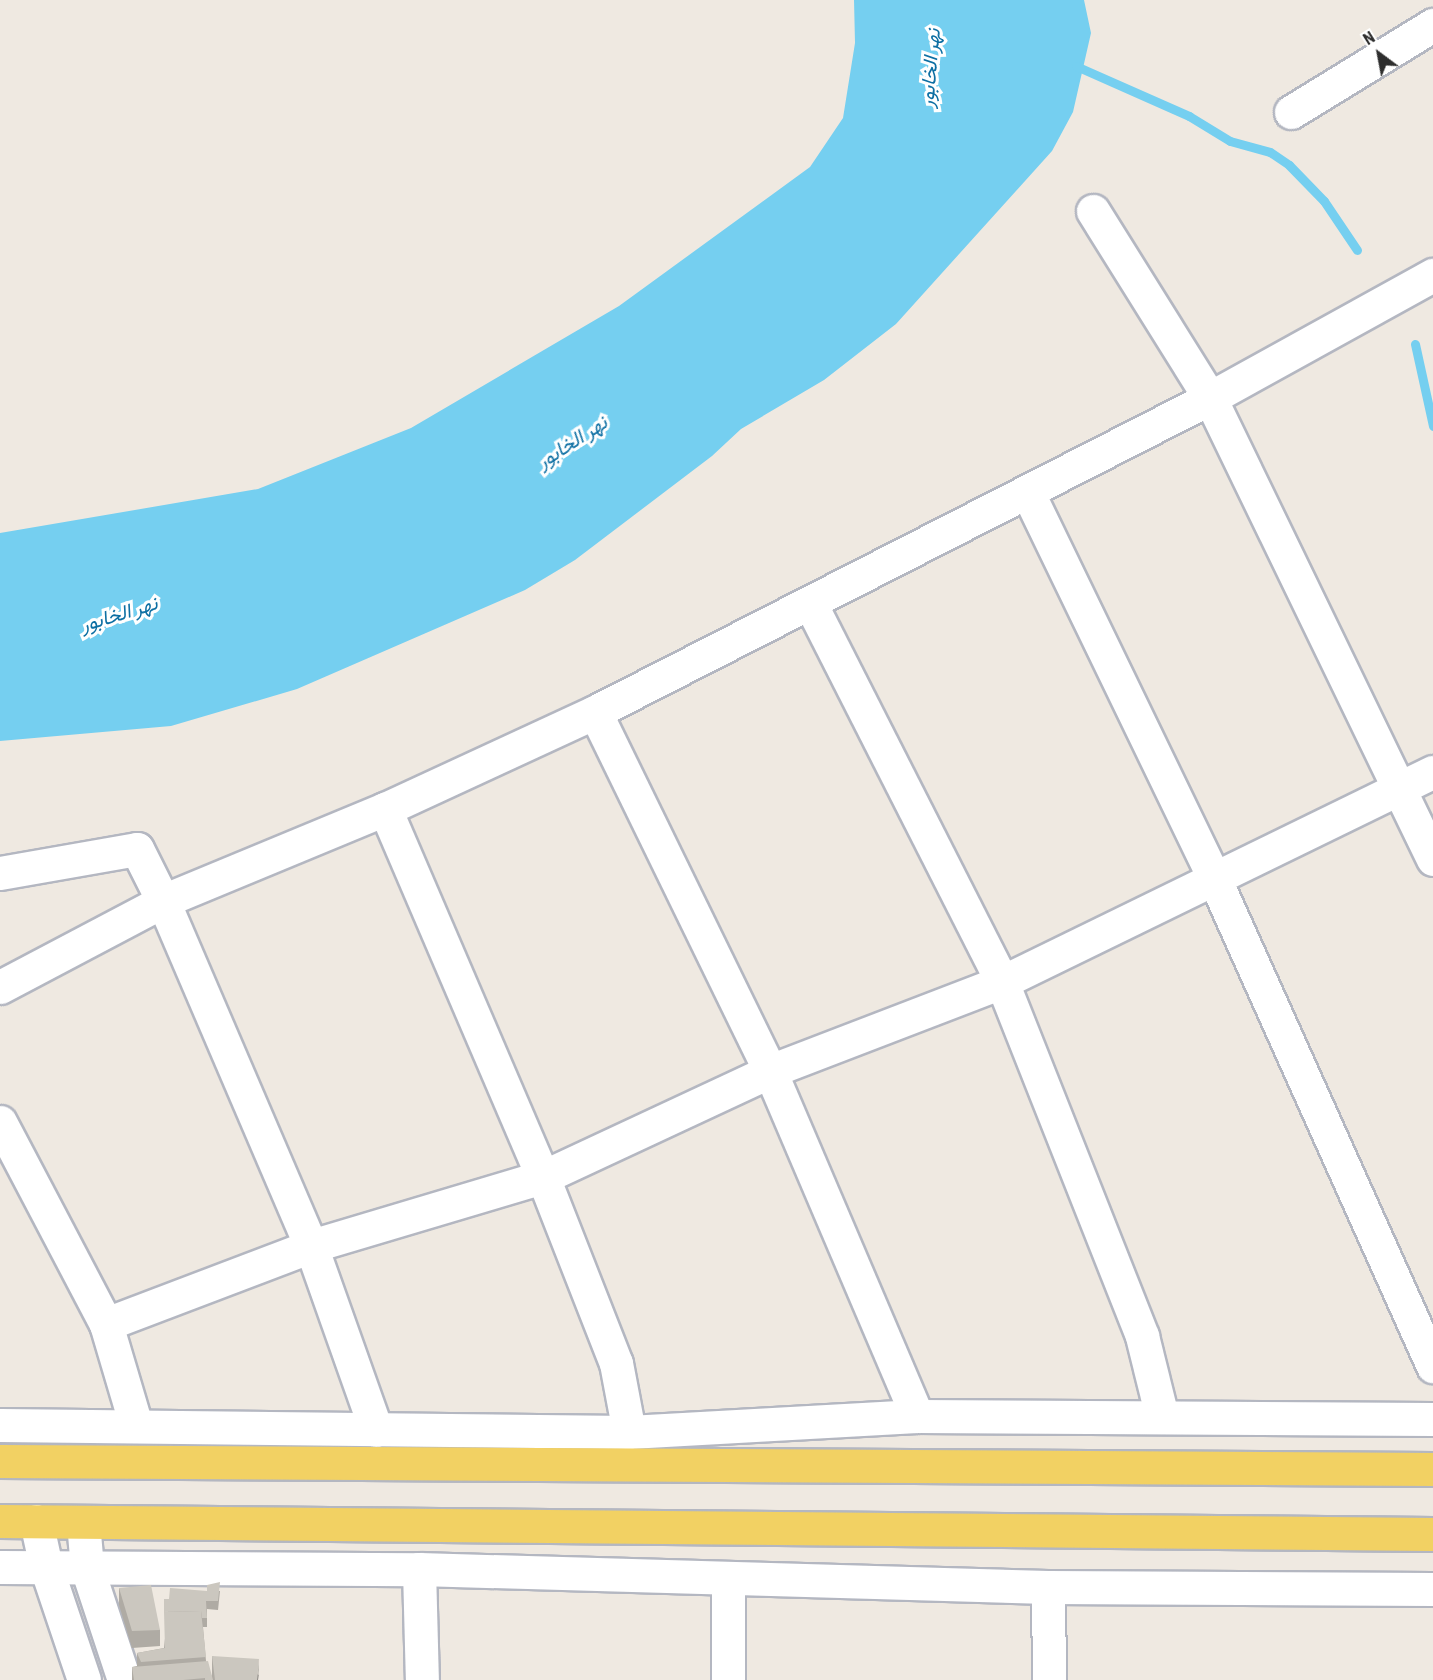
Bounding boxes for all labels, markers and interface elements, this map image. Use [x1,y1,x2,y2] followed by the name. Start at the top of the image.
[1349,24,1409,84] north arrow
[915,28,945,108] water label: نهر الخابور
[1360,28,1378,49] text: N
[532,410,612,474] water label: نهر الخابور
[78,591,160,637] water label: نهر الخابور

